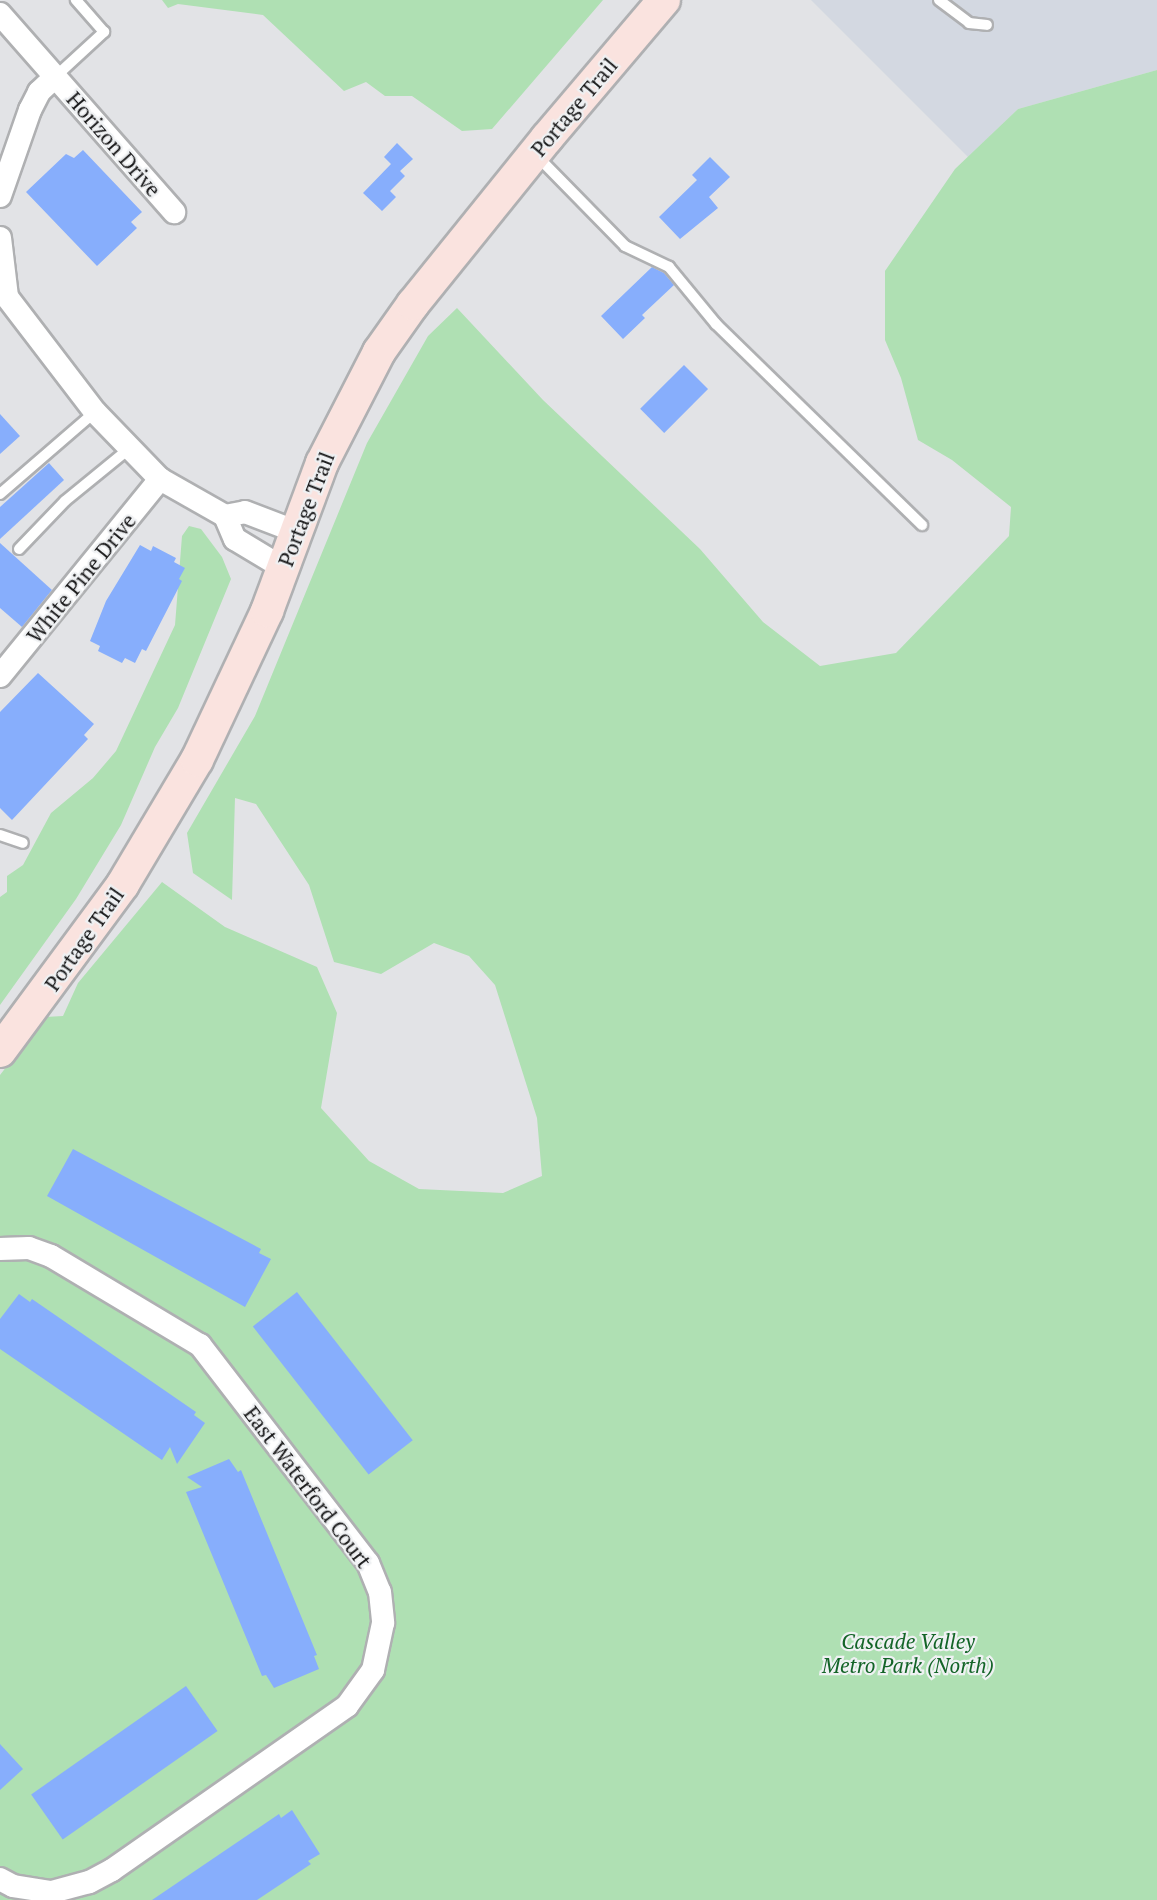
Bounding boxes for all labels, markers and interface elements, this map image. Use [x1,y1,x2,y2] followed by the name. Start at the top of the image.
[526,53,622,161] street label: Portage Trail
[62,86,166,202] street label: Horizon Drive
[273,448,339,570] street label: Portage Trail
[21,508,141,648] street label: White Pine Drive
[39,882,129,996] street label: Portage Trail
[239,1401,377,1573] street label: East Waterford Court
[822,1628,994,1678] park label: Cascade Valley Metro Park (North)

